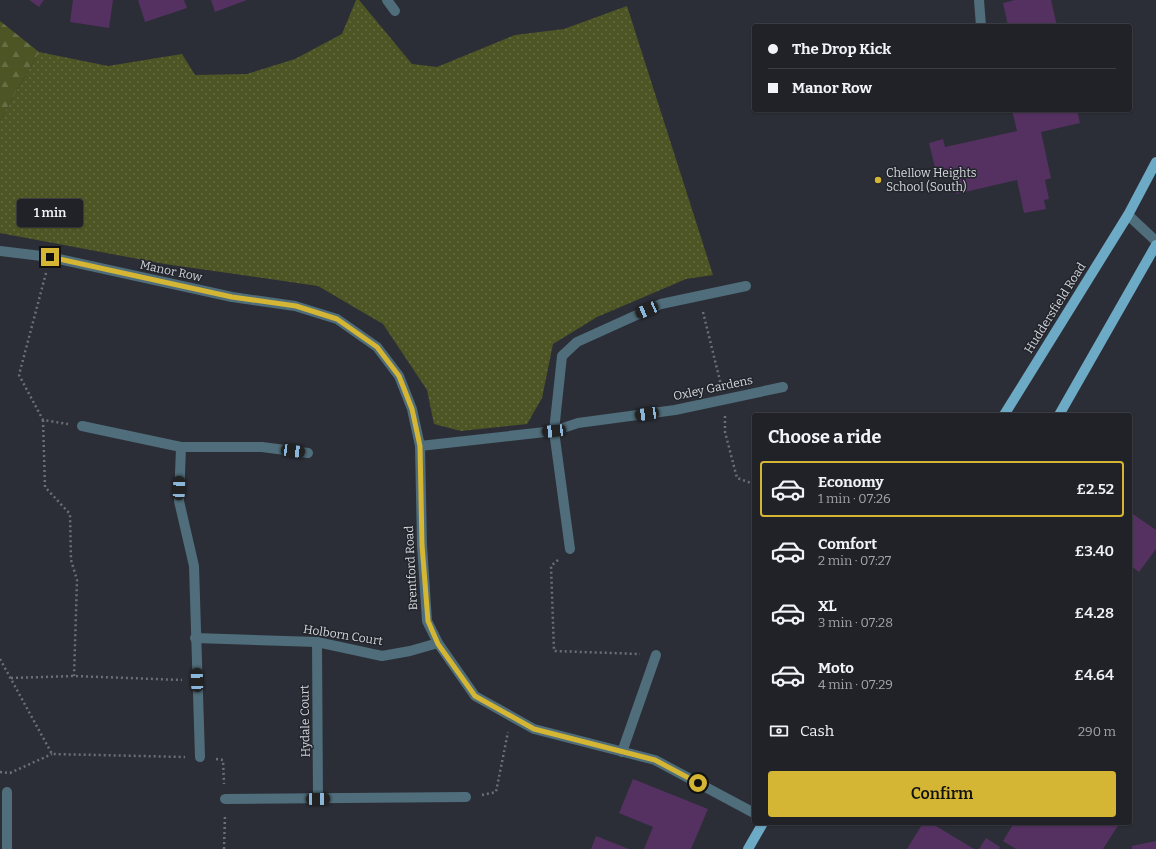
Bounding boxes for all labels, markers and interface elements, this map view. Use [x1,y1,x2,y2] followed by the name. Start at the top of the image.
[792,40,891,58] text: The Drop Kick
[792,79,872,97] text: Manor Row
[886,166,977,194] place label: Chellow Heights School (South)
[873,175,883,185] marker: Chellow Heights School (South)
[17,199,83,227] callout: 1 min
[34,205,66,220] text: 1 min
[41,248,59,266] route end
[139,258,204,284] street label: Manor Row
[1021,260,1089,356] street label: Huddersfield Road
[634,300,660,320] car
[672,373,754,403] street label: Oxley Gardens
[634,406,660,422] car
[541,424,567,438] car
[768,426,881,448] text: Choose a ride
[280,444,306,458] car
[770,471,806,507] icon: car
[818,473,884,491] text: Economy
[173,476,185,500] car
[1076,480,1114,498] text: £2.52
[818,491,891,506] text: 1 min · 07:26
[402,525,420,611] street label: Brentford Road
[770,533,806,569] icon: car
[818,535,877,553] text: Comfort
[1074,542,1114,560] text: £3.40
[818,553,891,568] text: 2 min · 07:27
[770,595,806,631] icon: car
[818,597,837,615] text: XL
[1074,604,1114,622] text: £4.28
[818,615,893,630] text: 3 min · 07:28
[302,622,384,648] street label: Holborn Court
[770,657,806,693] icon: car
[818,659,854,677] text: Moto
[1074,666,1114,684] text: £4.64
[191,668,203,692] car
[818,677,893,692] text: 4 min · 07:29
[297,684,313,757] street label: Hydale Court
[768,720,790,742] icon: cash
[800,722,834,740] text: Cash
[1078,724,1116,739] text: 290 m
[768,771,1116,817] button: Confirm
[689,774,707,792] route start
[306,793,330,805] car

